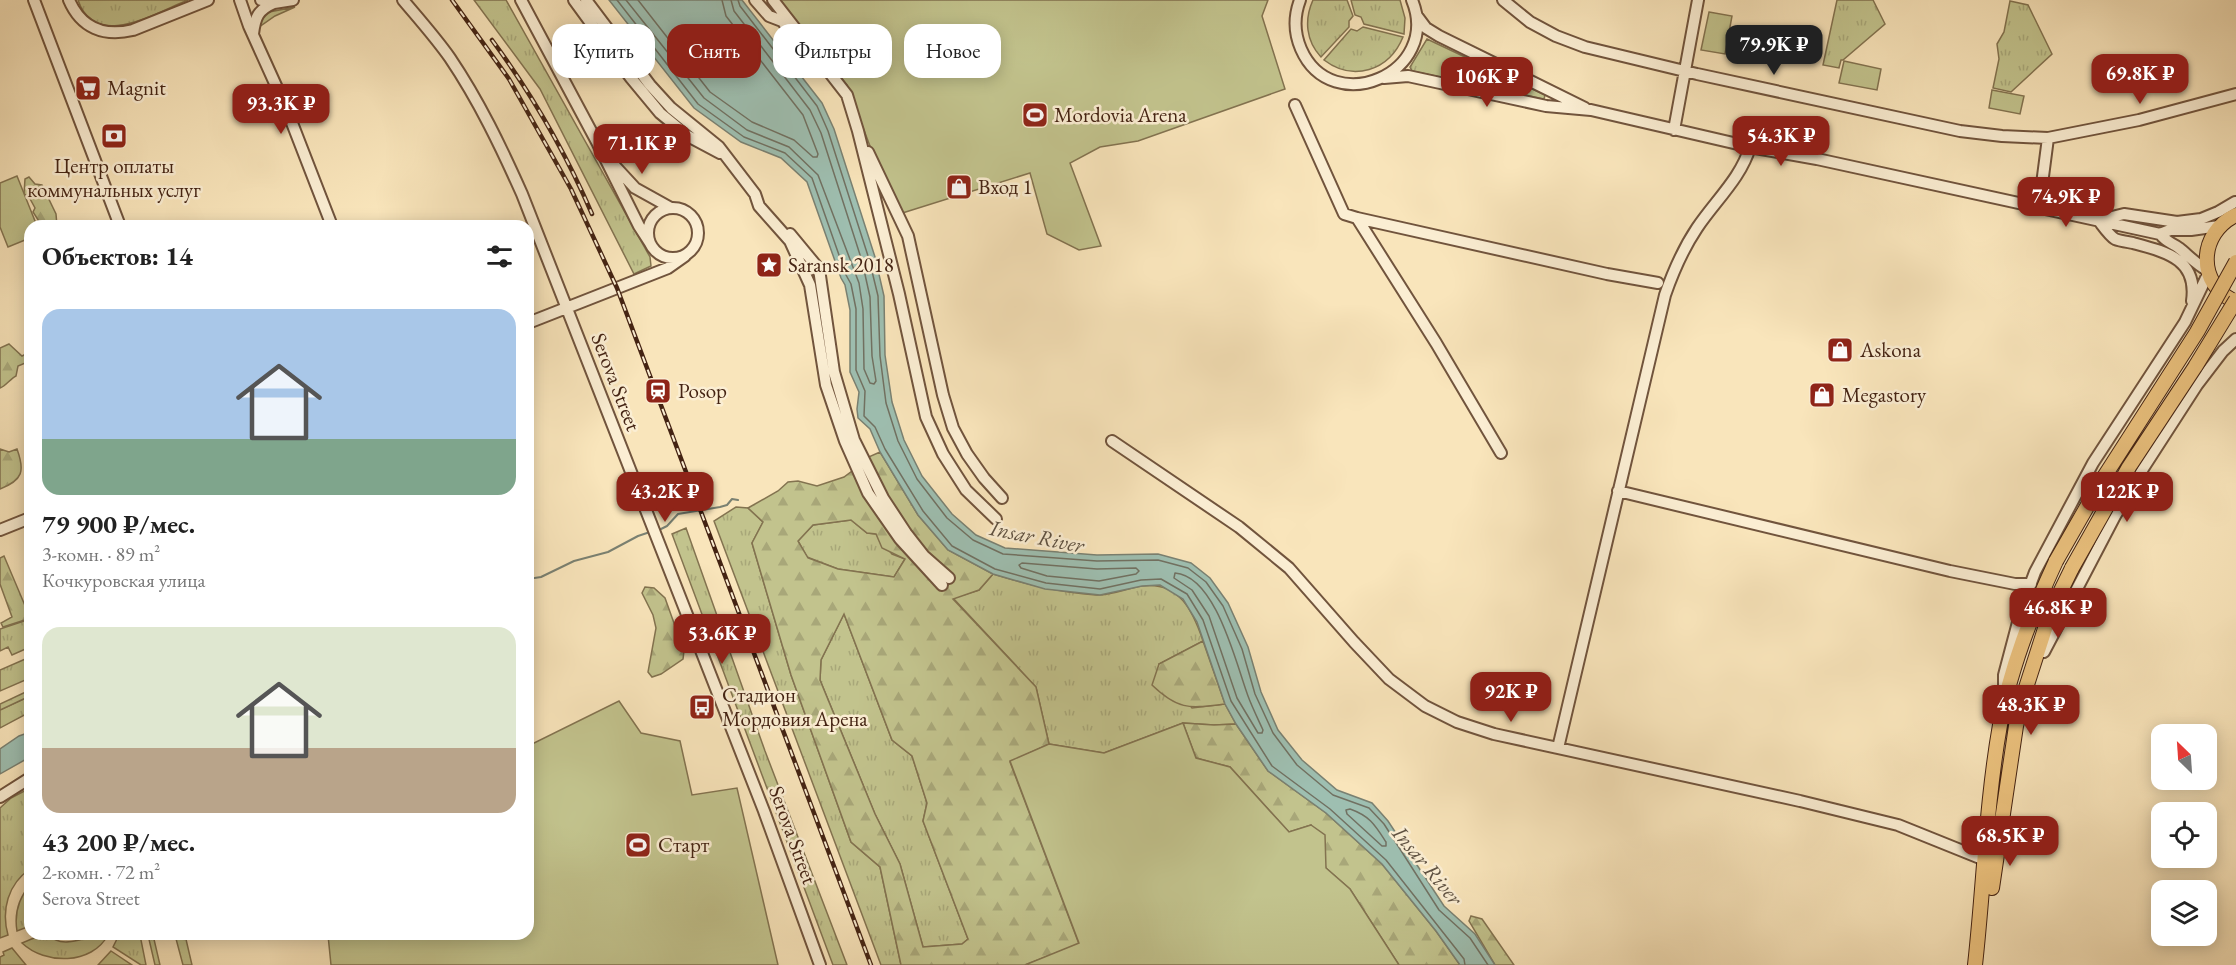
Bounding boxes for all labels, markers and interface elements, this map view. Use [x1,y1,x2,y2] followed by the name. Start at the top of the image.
[552,24,655,78] chip: Купить
[667,24,761,78] chip: Снять
[773,24,892,78] chip: Фильтры
[904,24,1001,78] chip: Новое
[1719,25,1829,76] pin: 79.9K ₽
[1740,31,1808,57] text: 79.9K ₽
[2085,54,2195,105] pin: 69.8K ₽
[1438,57,1536,108] pin: 106K ₽
[2106,60,2174,86] text: 69.8K ₽
[1455,63,1519,89] text: 106K ₽
[73,73,103,103] supermarket icon: Magnit
[107,74,166,101] place label: Magnit
[226,84,336,135] pin: 93.3K ₽
[247,90,315,116] text: 93.3K ₽
[1020,100,1050,130] sports icon: Mordovia Arena
[1054,101,1187,128] place label: Mordovia Arena
[1726,116,1836,167] pin: 54.3K ₽
[99,121,129,151] bank icon: Центр оплаты коммунальных услуг
[1747,122,1815,148] text: 54.3K ₽
[587,124,697,175] pin: 71.1K ₽
[608,130,676,156] text: 71.1K ₽
[27,152,201,203] place label: Центр оплаты коммунальных услуг
[944,172,974,202] shop icon: Вход 1
[978,173,1033,200] place label: Вход 1
[2011,177,2121,228] pin: 74.9K ₽
[2032,183,2100,209] text: 74.9K ₽
[42,239,193,273] text: Объектов: 14
[483,240,516,273] icon: filters
[754,250,784,280] place icon: Saransk 2018
[788,251,894,278] place label: Saransk 2018
[585,329,648,435] street label: Serova Street
[1825,335,1855,365] shop icon: Askona
[1859,336,1922,363] place label: Askona
[225,348,333,456] icon: home
[643,376,673,406] station icon: Posop
[678,377,727,404] place label: Posop
[1807,380,1837,410] shop icon: Megastory
[1842,381,1927,408] place label: Megastory
[610,472,720,523] pin: 43.2K ₽
[2078,472,2176,523] pin: 122K ₽
[631,478,699,504] text: 43.2K ₽
[2095,478,2159,504] text: 122K ₽
[42,507,195,541] text: 79 900 ₽/мес.
[986,513,1088,560] water label: Insar River
[42,541,160,567] text: 3-комн. · 89 m²
[42,567,205,593] text: Кочкуровская улица
[2003,588,2113,639] pin: 46.8K ₽
[2024,594,2092,620] text: 46.8K ₽
[667,614,777,665] pin: 53.6K ₽
[688,620,756,646] text: 53.6K ₽
[225,666,333,774] icon: home
[1469,672,1553,723] pin: 92K ₽
[1484,678,1538,704] text: 92K ₽
[722,681,868,732] place label: Стадион Мордовия Арена
[1976,685,2086,736] pin: 48.3K ₽
[1997,691,2065,717] text: 48.3K ₽
[687,692,717,722] bus stop icon: Стадион Мордовия Арена
[2151,724,2217,790] north arrow
[2151,724,2217,946] map controls
[763,782,824,888] street label: Serova Street
[2151,802,2217,868] button: locate
[1955,816,2065,867] pin: 68.5K ₽
[1385,819,1470,912] water label: Insar River
[1976,822,2044,848] text: 68.5K ₽
[42,825,195,859] text: 43 200 ₽/мес.
[623,830,653,860] sports icon: Старт
[658,831,710,858] place label: Старт
[42,859,160,885] text: 2-комн. · 72 m²
[2151,880,2217,946] button: layers
[42,885,140,911] text: Serova Street

